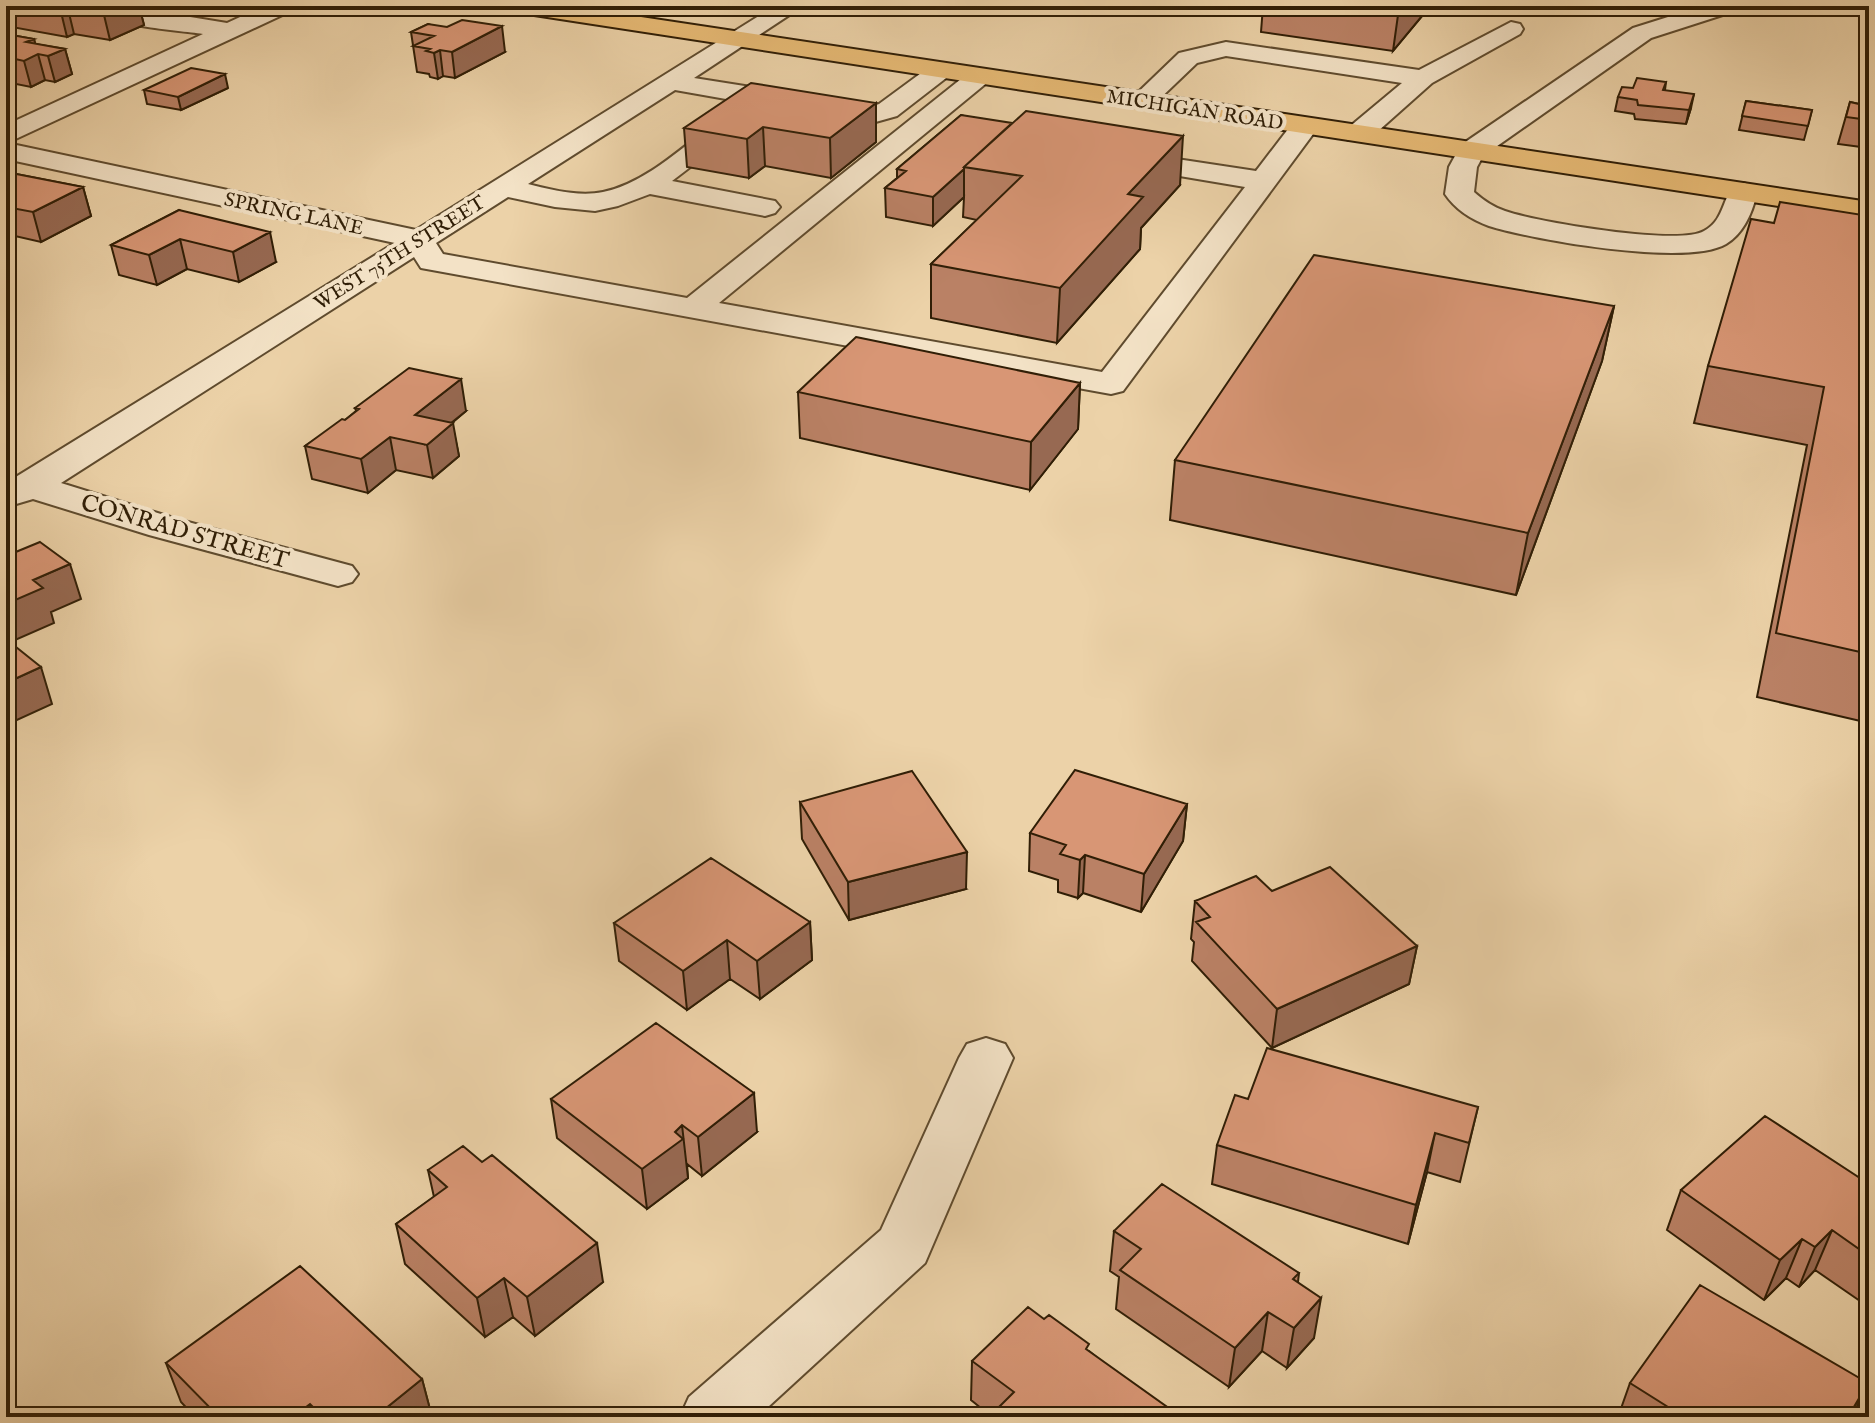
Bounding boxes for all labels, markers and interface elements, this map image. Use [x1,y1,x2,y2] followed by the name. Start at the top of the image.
[1105,84,1285,137] street label: MICHIGAN ROAD
[222,188,366,241] street label: SPRING LANE
[310,190,490,316] street label: WEST 75TH STREET
[77,488,293,577] street label: CONRAD STREET

